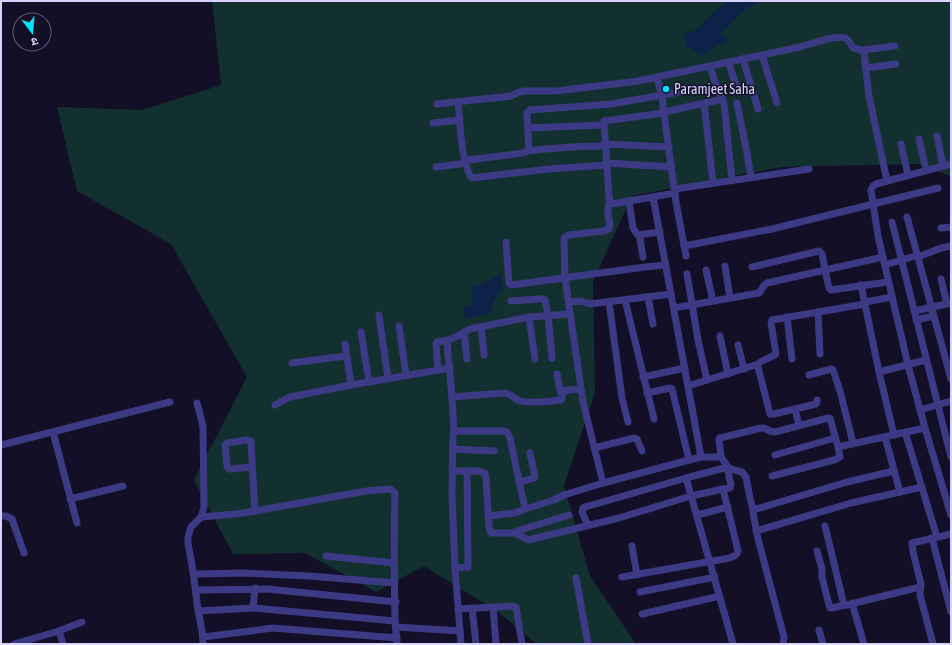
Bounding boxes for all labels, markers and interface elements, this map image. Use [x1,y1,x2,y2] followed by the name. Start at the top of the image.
[12,12,52,52] north arrow
[29,35,40,48] text: उ
[674,81,755,97] place label: Paramjeet Saha
[661,84,671,94] marker: Paramjeet Saha

